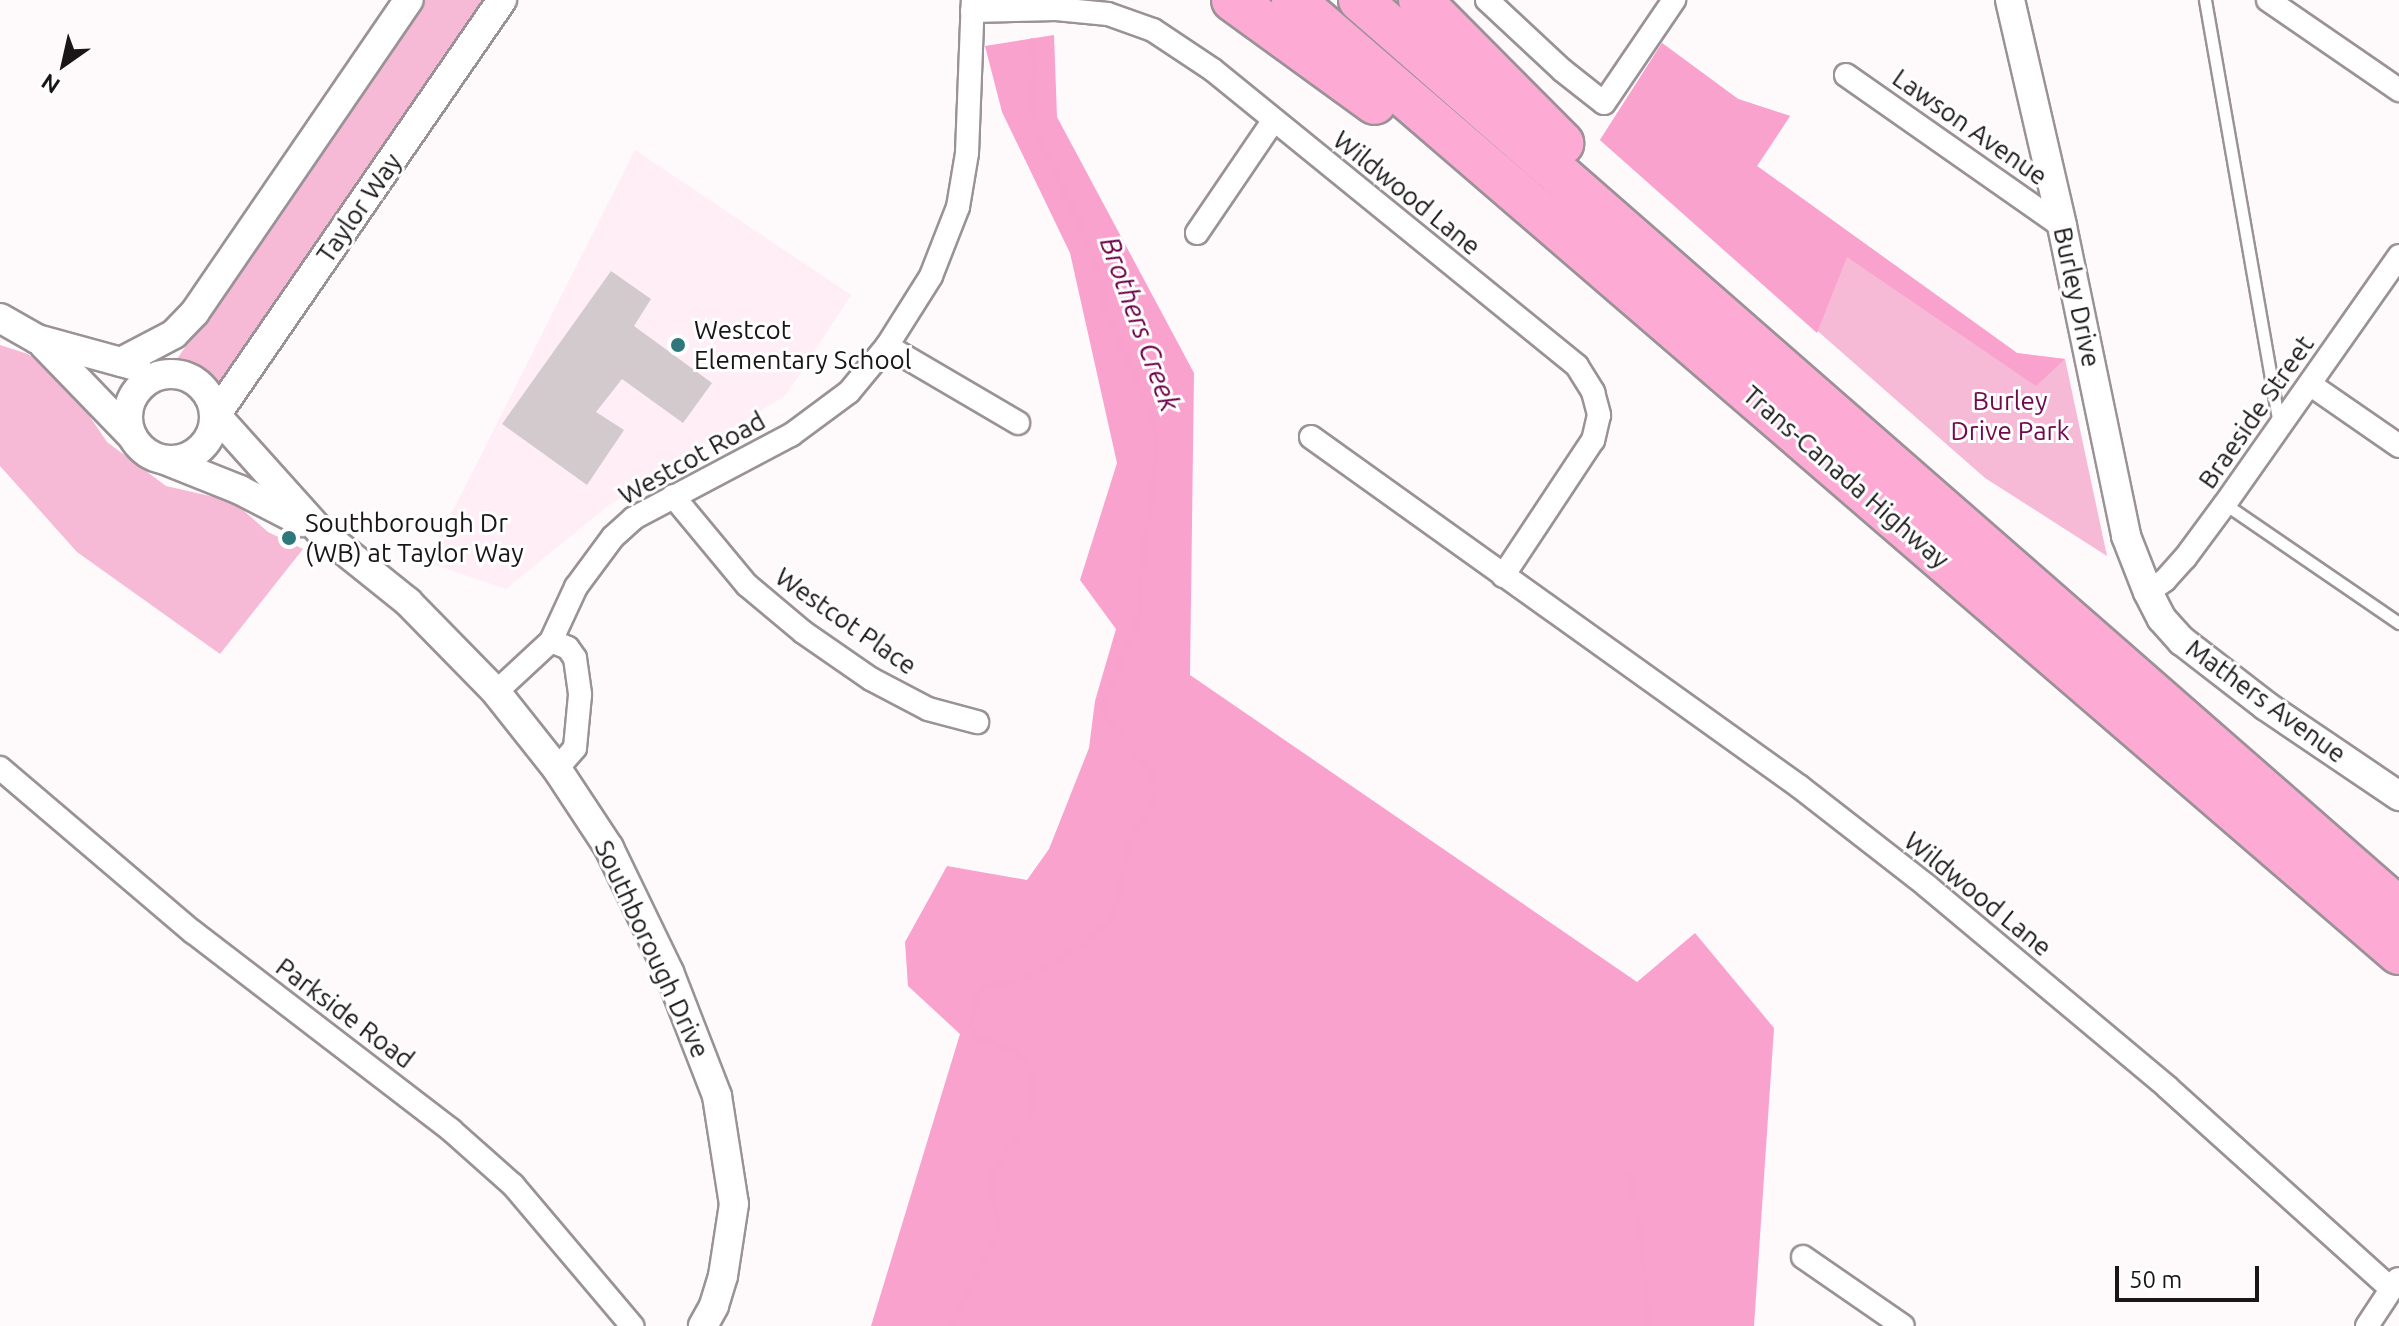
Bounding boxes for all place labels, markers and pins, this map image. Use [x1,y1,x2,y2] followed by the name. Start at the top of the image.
[694,314,912,376] place label: Westcot Elementary School
[669,336,687,354] marker: Westcot Elementary School
[305,507,524,568] place label: Southborough Dr (WB) at Taylor Way
[280,529,298,547] marker: Southborough Dr (WB) at Taylor Way

